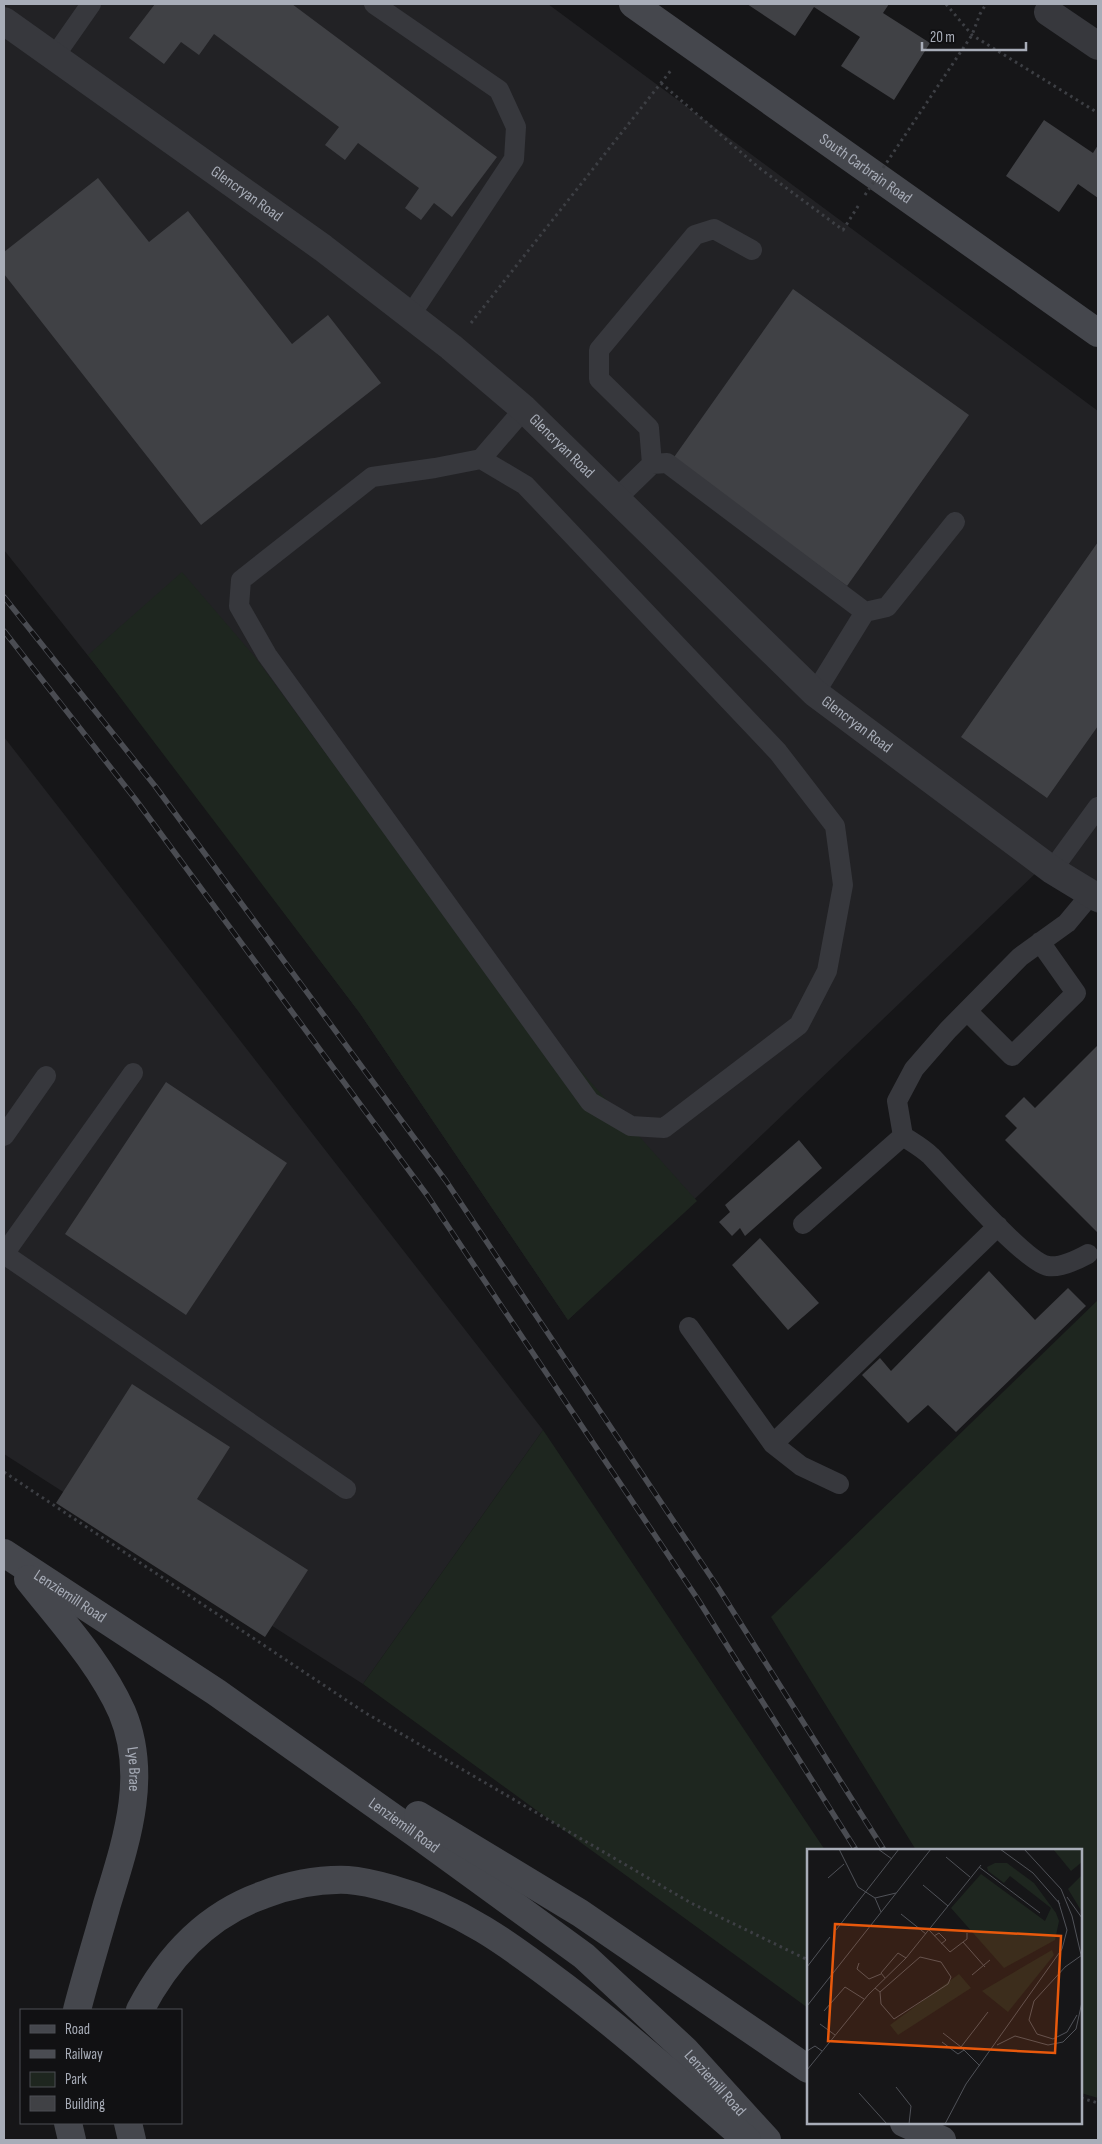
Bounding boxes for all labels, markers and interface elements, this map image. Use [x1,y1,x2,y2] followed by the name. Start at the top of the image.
[922,20,1026,52] scale bar
[930,28,955,47] text: 20 m
[816,129,916,208] street label: South Carbrain Road
[207,162,286,226] street label: Glencryan Road
[525,410,598,482] street label: Glencryan Road
[818,692,896,757] street label: Glencryan Road
[30,1566,110,1627] street label: Lenziemill Road
[123,1745,144,1792] street label: Lye Brae
[365,1794,443,1857] street label: Lenziemill Road
[807,1849,1082,2124] inset map
[20,2009,182,2124] legend
[65,2020,90,2039] text: Road
[65,2045,103,2064] text: Railway
[680,2046,750,2120] street label: Lenziemill Road
[65,2070,87,2089] text: Park
[65,2095,105,2114] text: Building

